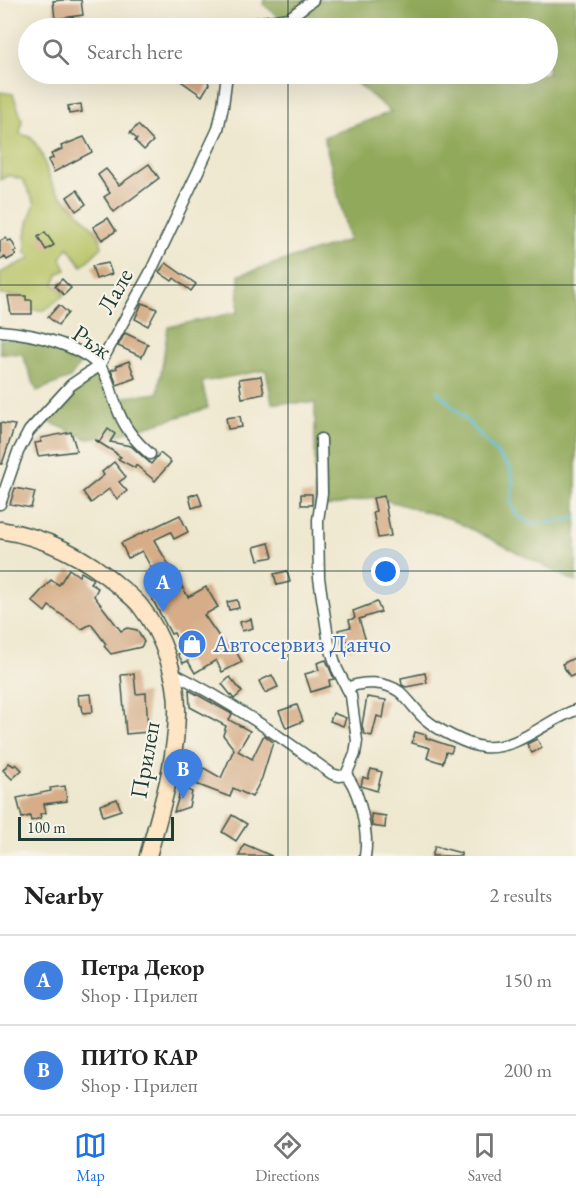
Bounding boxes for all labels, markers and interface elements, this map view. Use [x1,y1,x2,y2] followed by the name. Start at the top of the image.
[18,18,558,84] search box
[39,35,72,68] icon: search
[87,37,182,66] text: Search here
[89,262,140,319] street label: Лале
[67,317,118,366] street label: Ръж
[371,557,400,586] your location
[144,562,182,612] pin: A
[176,628,208,660] shop icon: Автосервиз Данчо
[212,628,391,659] place label: Автосервиз Данчо
[122,719,167,801] street label: Прилеп
[164,750,202,799] pin: B
[18,814,174,842] scale bar
[27,817,66,838] text: 100 m
[24,878,104,912] text: Nearby
[489,882,552,908] text: 2 results
[81,953,204,982] text: Петра Декор
[36,967,51,993] text: A
[504,967,552,993] text: 150 m
[81,982,198,1008] text: Shop · Прилеп
[81,1043,198,1072] text: ПИТО КАР
[37,1057,50,1083] text: B
[504,1057,552,1083] text: 200 m
[81,1072,198,1098] text: Shop · Прилеп
[74,1129,107,1186] tab: Map
[255,1129,320,1186] tab: Directions
[468,1129,502,1186] tab: Saved

